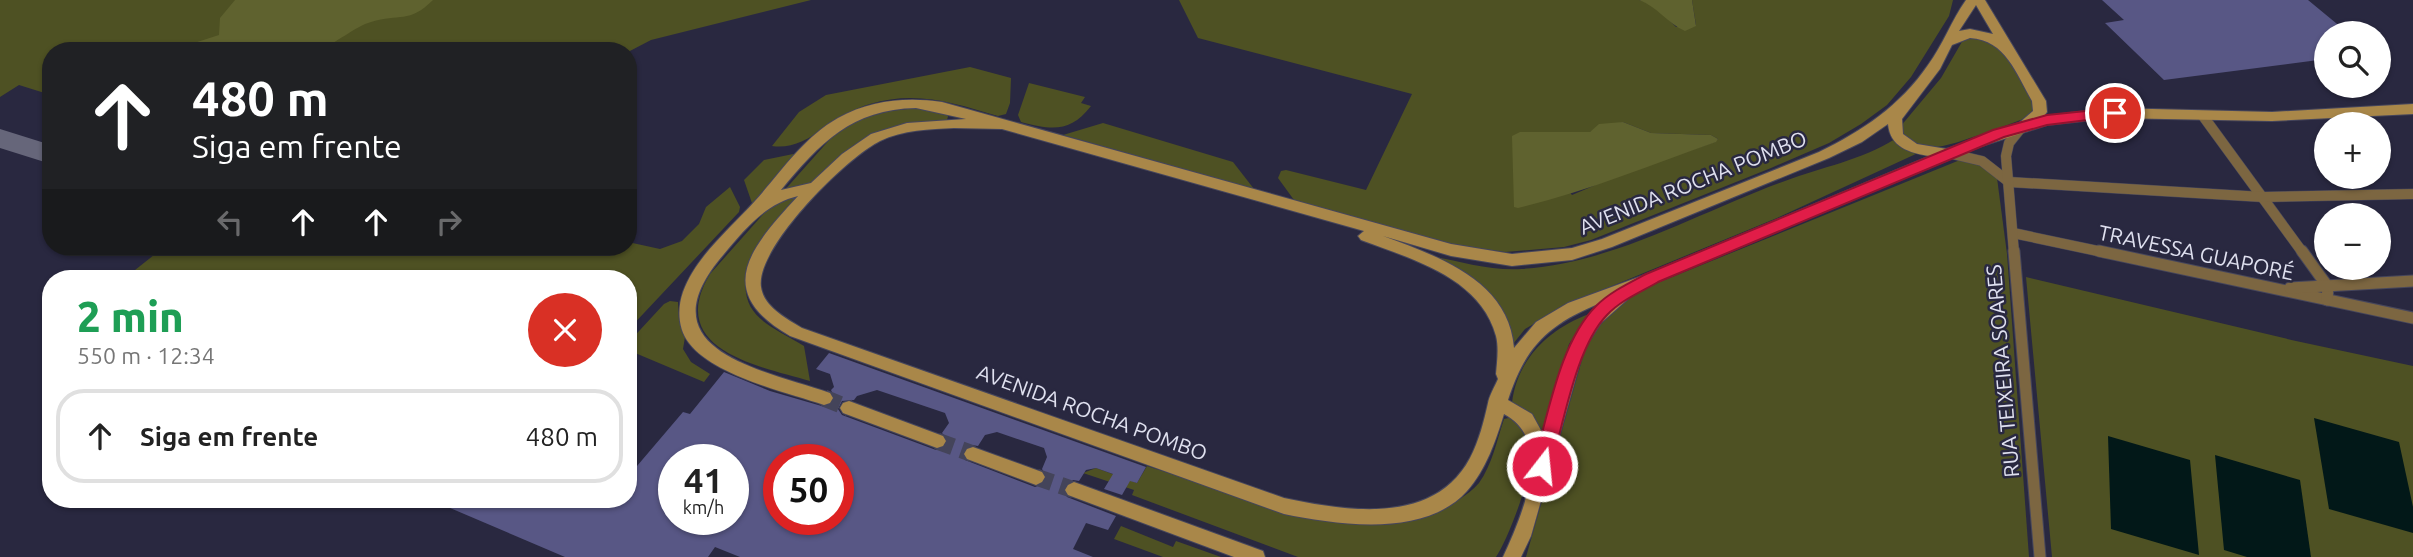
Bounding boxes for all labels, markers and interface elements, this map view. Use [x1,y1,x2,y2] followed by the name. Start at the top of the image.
[2314,21,2391,280] map controls
[2314,21,2391,98] button: search
[77,70,168,161] icon: ahead
[192,70,329,125] text: 480 m
[2085,83,2145,143] pin
[2096,94,2134,132] icon: arrive
[2314,112,2391,189] button: +
[1575,125,1810,239] street label: AVENIDA ROCHA POMBO
[192,128,402,164] text: Siga em frente
[211,203,249,241] icon: left
[284,203,322,241] icon: ahead
[357,203,395,241] icon: ahead
[430,203,468,241] icon: right
[2314,203,2391,280] button: −
[2096,220,2296,284] street label: TRAVESSA GUAPORÉ
[1981,264,2023,479] street label: RUA TEIXEIRA SOARES
[77,293,184,340] text: 2 min
[528,293,602,367] button: close
[77,343,215,368] text: 550 m · 12:34
[974,359,1211,465] street label: AVENIDA ROCHA POMBO
[81,417,119,455] icon: ahead
[140,422,318,451] text: Siga em frente
[526,422,598,451] text: 480 m
[1505,429,1579,503] position arrow
[763,444,854,535] speed limit sign: 50
[684,460,723,500] text: 41
[683,497,724,517] text: km/h

